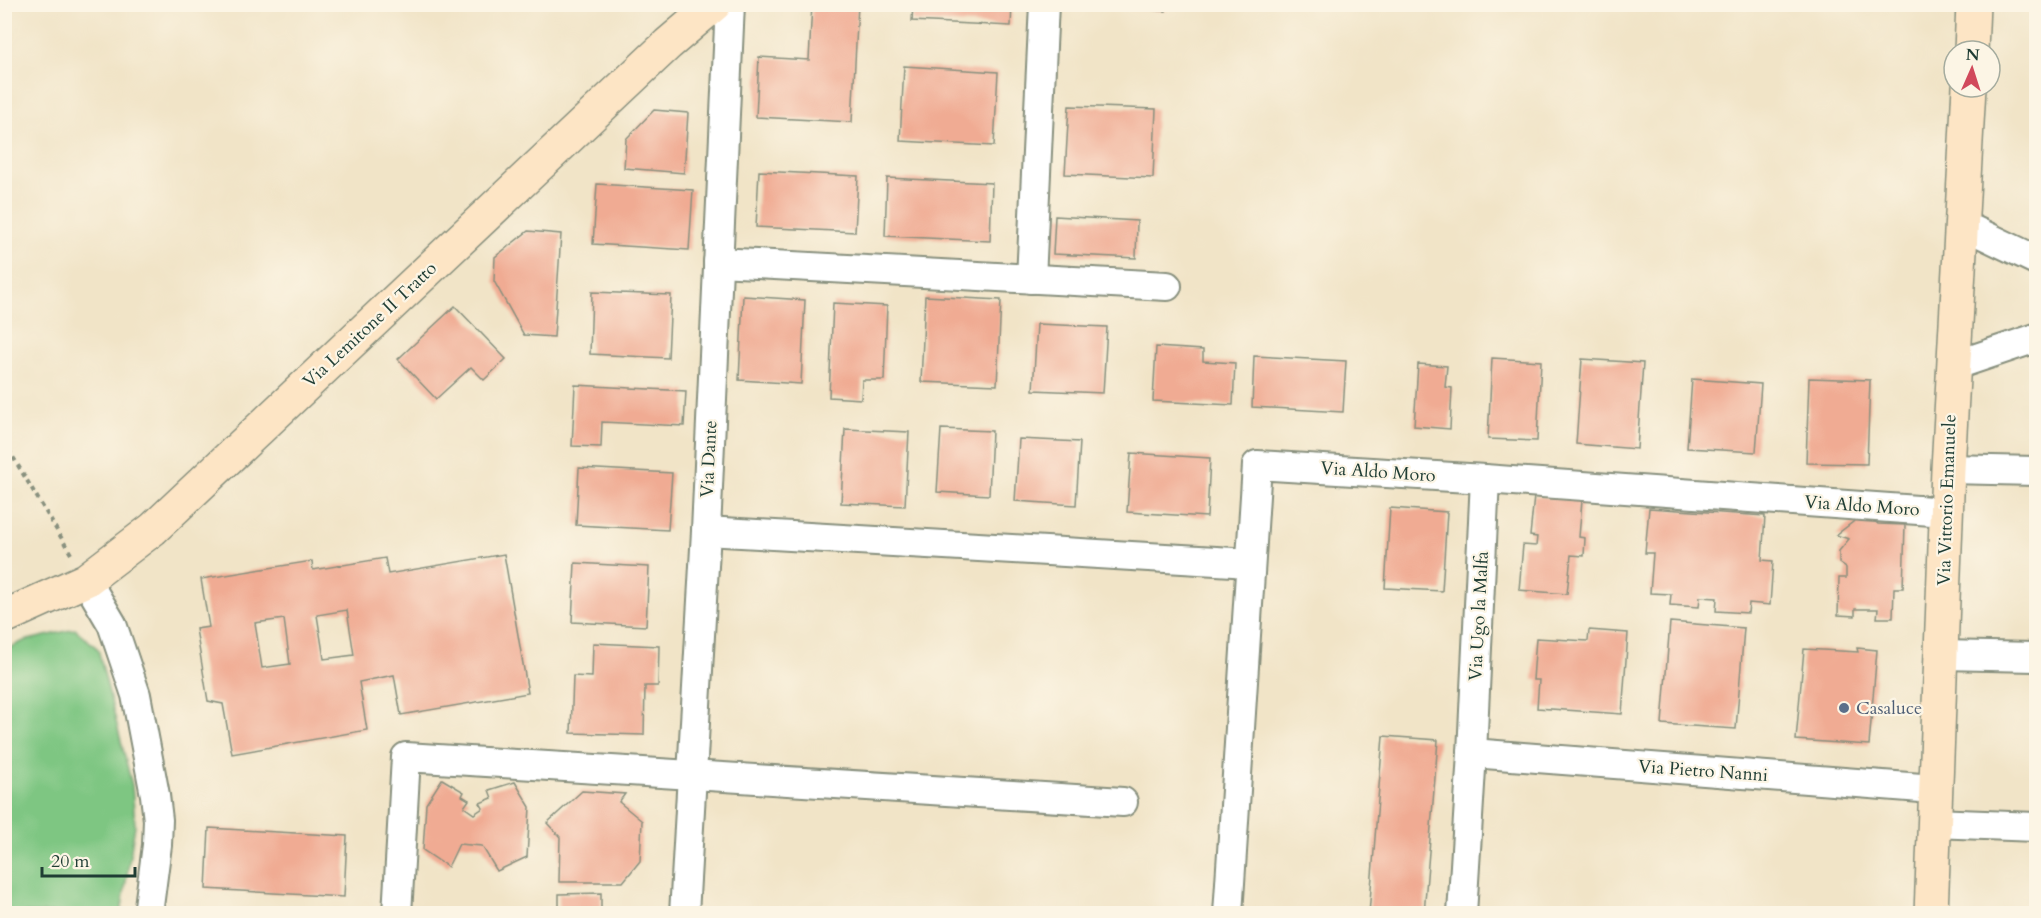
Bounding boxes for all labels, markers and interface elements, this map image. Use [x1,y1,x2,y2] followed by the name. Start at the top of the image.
[1942,39,2002,99] north arrow
[1965,44,1980,66] text: N
[298,256,443,394] street label: Via Lemitone II Tratto
[1932,414,1962,586] street label: Via Vittorio Emanuele
[694,420,724,498] street label: Via Dante
[1320,456,1437,489] street label: Via Aldo Moro
[1804,490,1921,523] street label: Via Aldo Moro
[1463,550,1495,682] street label: Via Ugo la Malfa
[1856,696,1922,721] place label: Casaluce
[1837,701,1851,715] marker: Casaluce
[1637,754,1769,788] street label: Via Pietro Nanni
[42,840,135,878] scale bar
[51,849,90,874] text: 20 m

